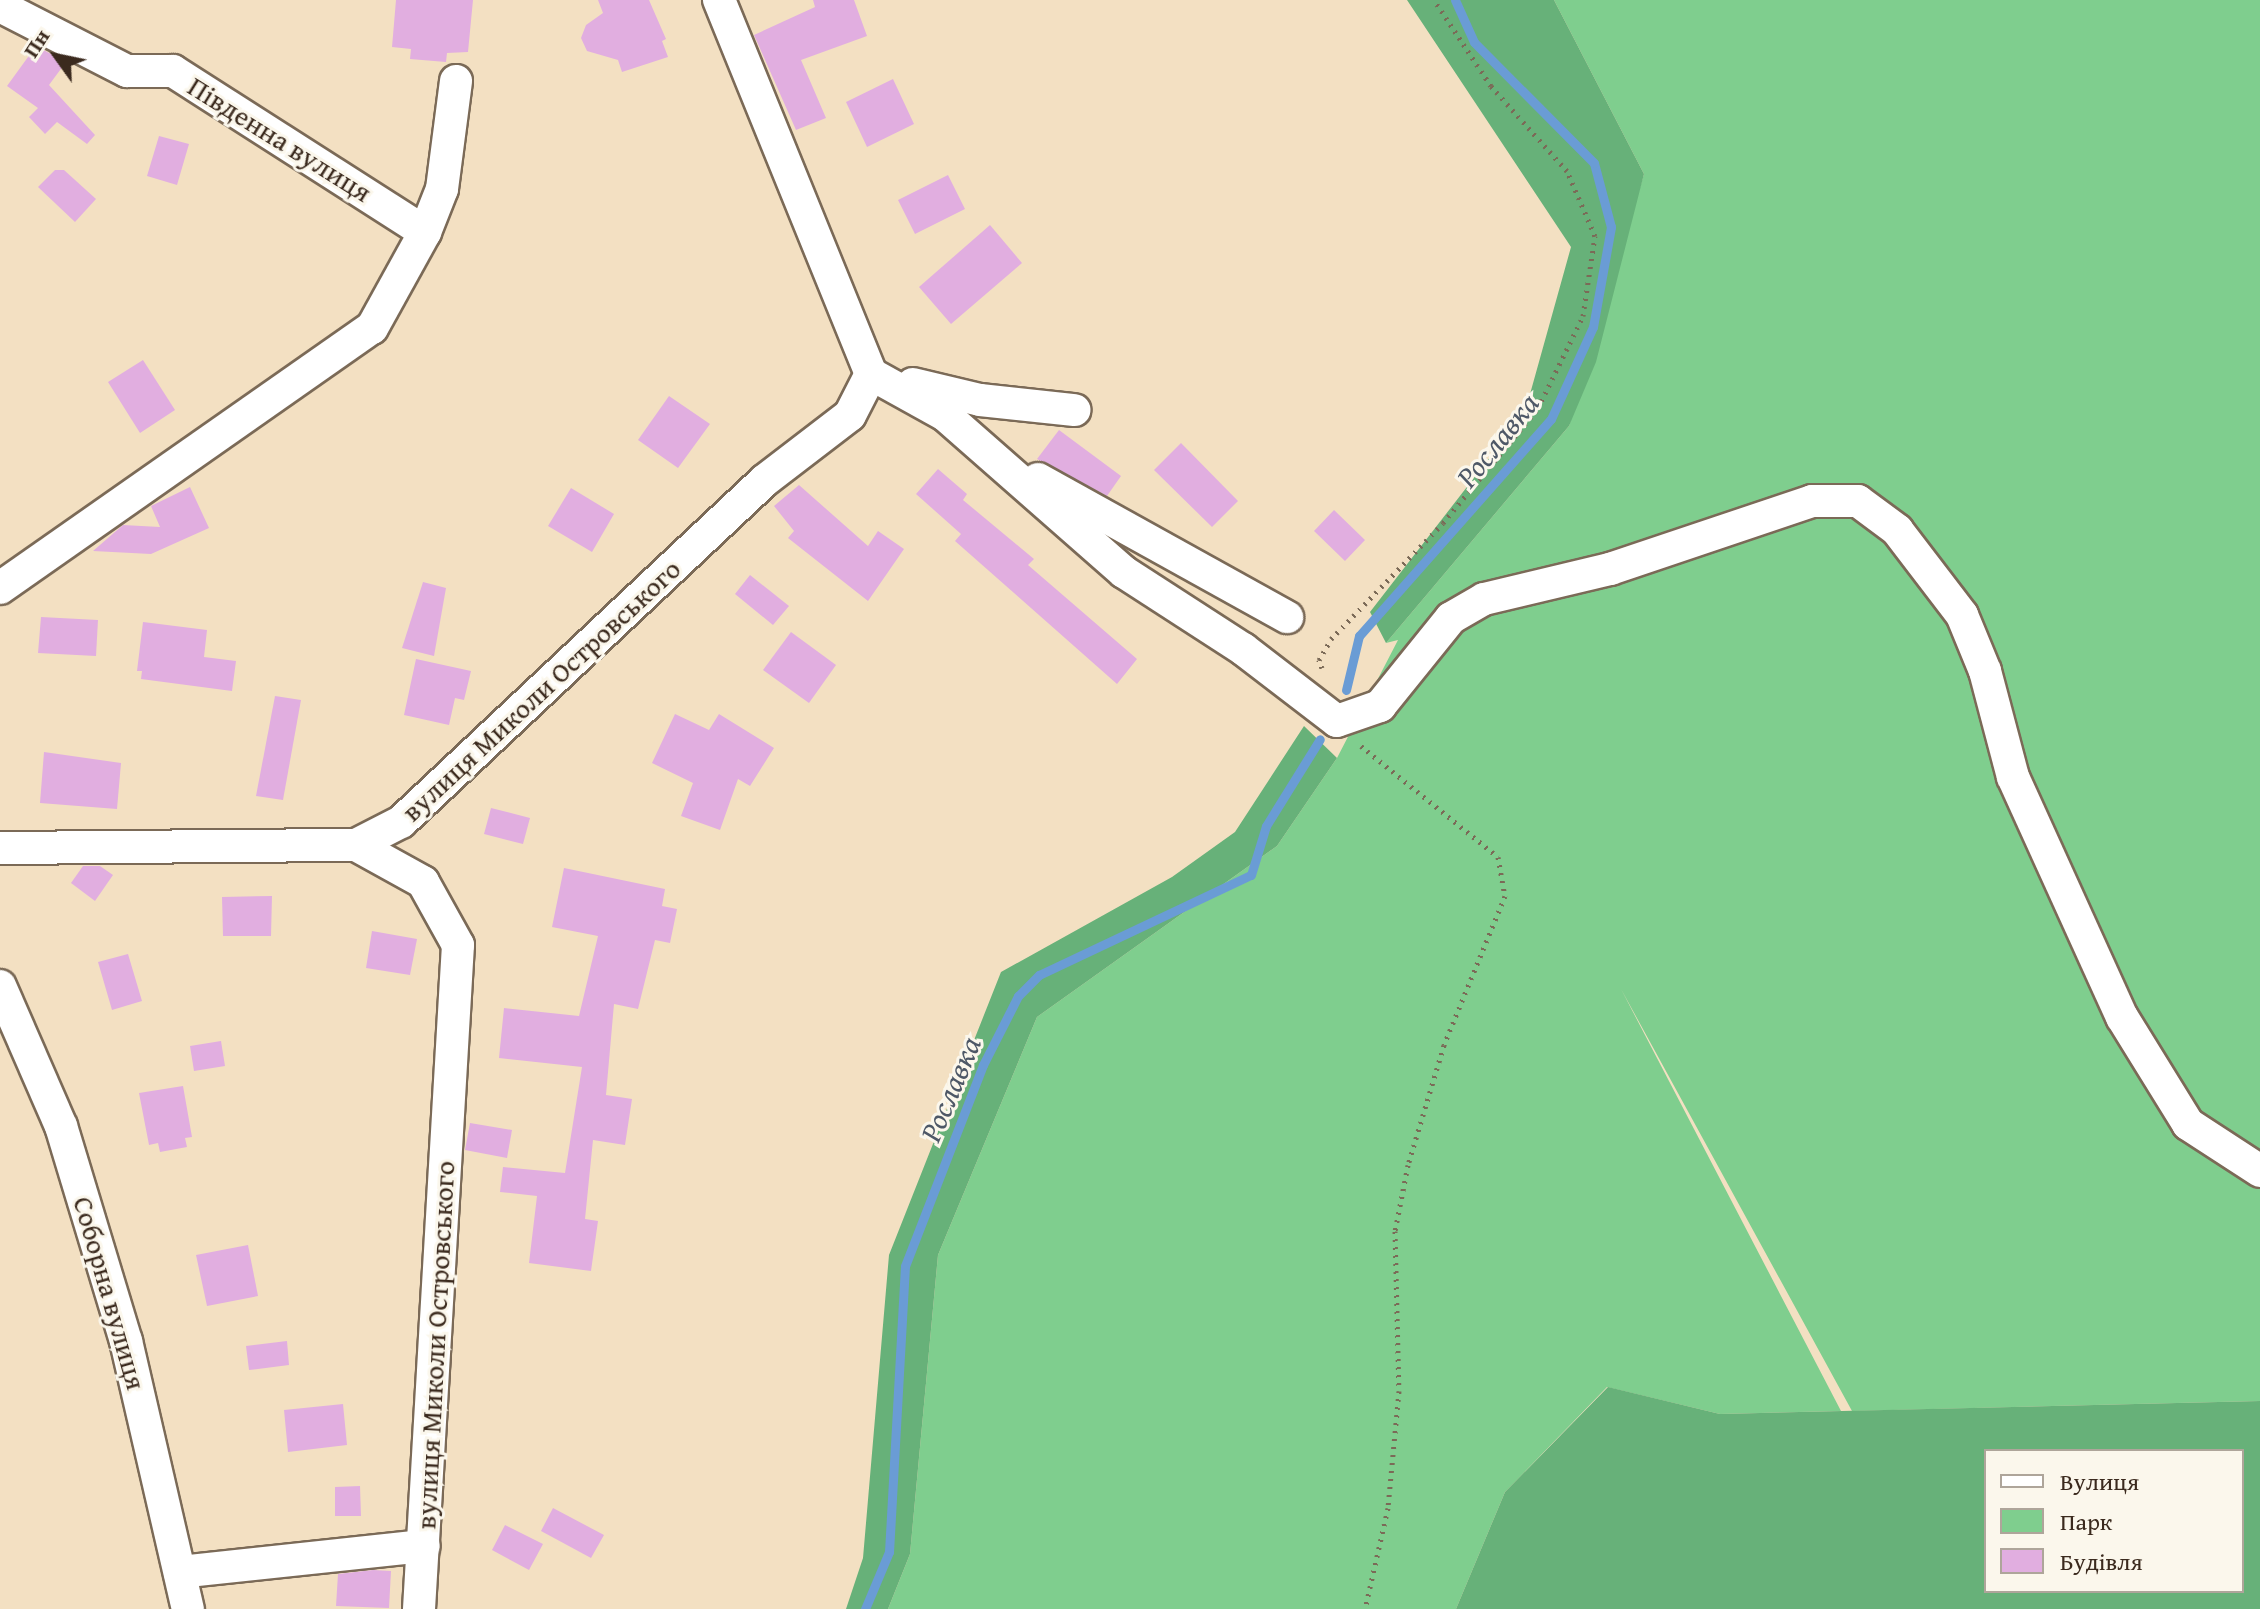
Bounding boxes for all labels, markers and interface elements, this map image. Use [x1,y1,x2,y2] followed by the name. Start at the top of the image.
[16,16,96,96] north arrow
[15,22,57,64] text: Пн
[182,69,378,209] street label: Південна вулиця
[1448,386,1546,494] water label: Рославка
[395,552,687,828] street label: вулиця Миколи Островського
[912,1031,988,1147] water label: Рославка
[409,1160,461,1530] street label: вулиця Миколи Островського
[66,1193,154,1393] street label: Соборна вулиця
[1984,1449,2244,1593] legend
[2060,1464,2139,1499] text: Вулиця
[2060,1504,2112,1539] text: Парк
[2060,1544,2143,1579] text: Будівля

